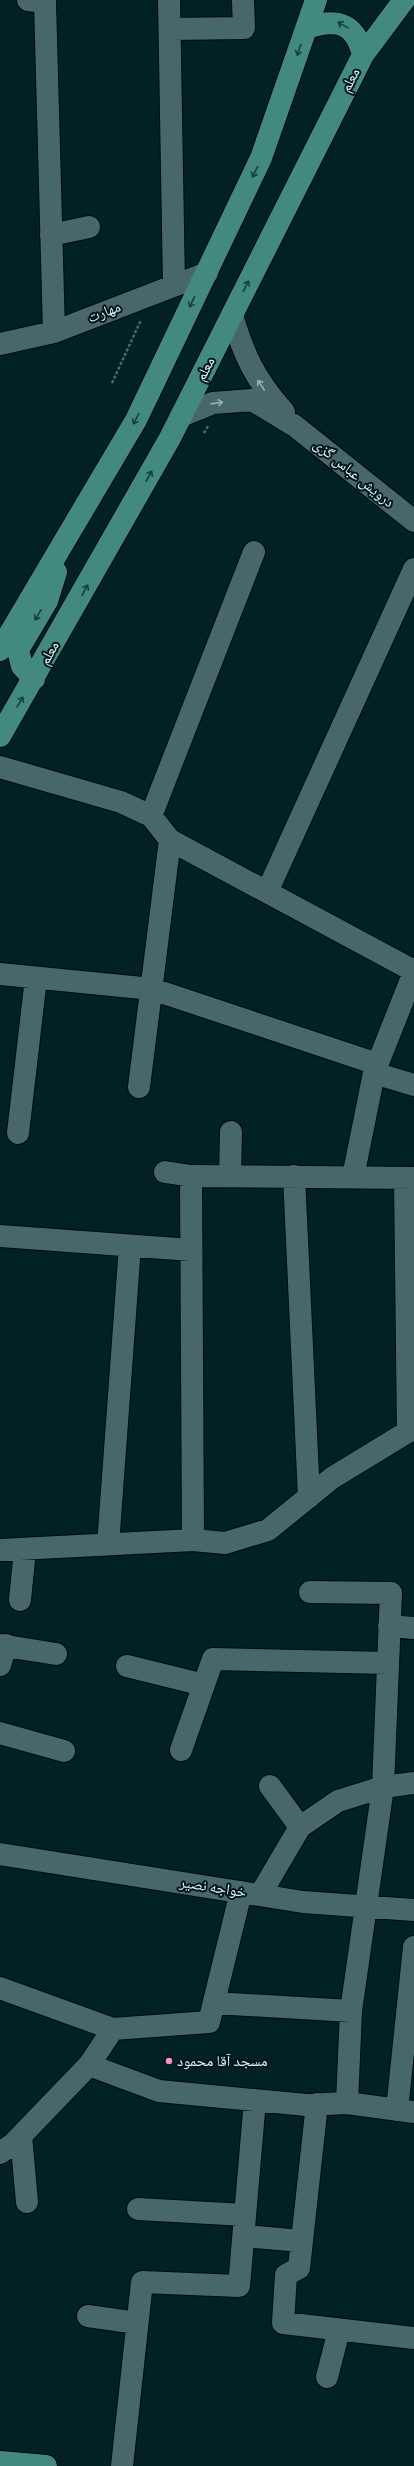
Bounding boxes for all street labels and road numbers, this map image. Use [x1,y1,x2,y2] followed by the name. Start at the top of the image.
[335,64,365,96] street label: معلم
[85,297,123,326] street label: مهارت
[190,353,220,385] street label: معلم
[309,434,399,512] street label: درویش عباس گزی
[34,637,64,669] street label: معلم
[177,1872,248,1901] street label: خواجه نصیر

